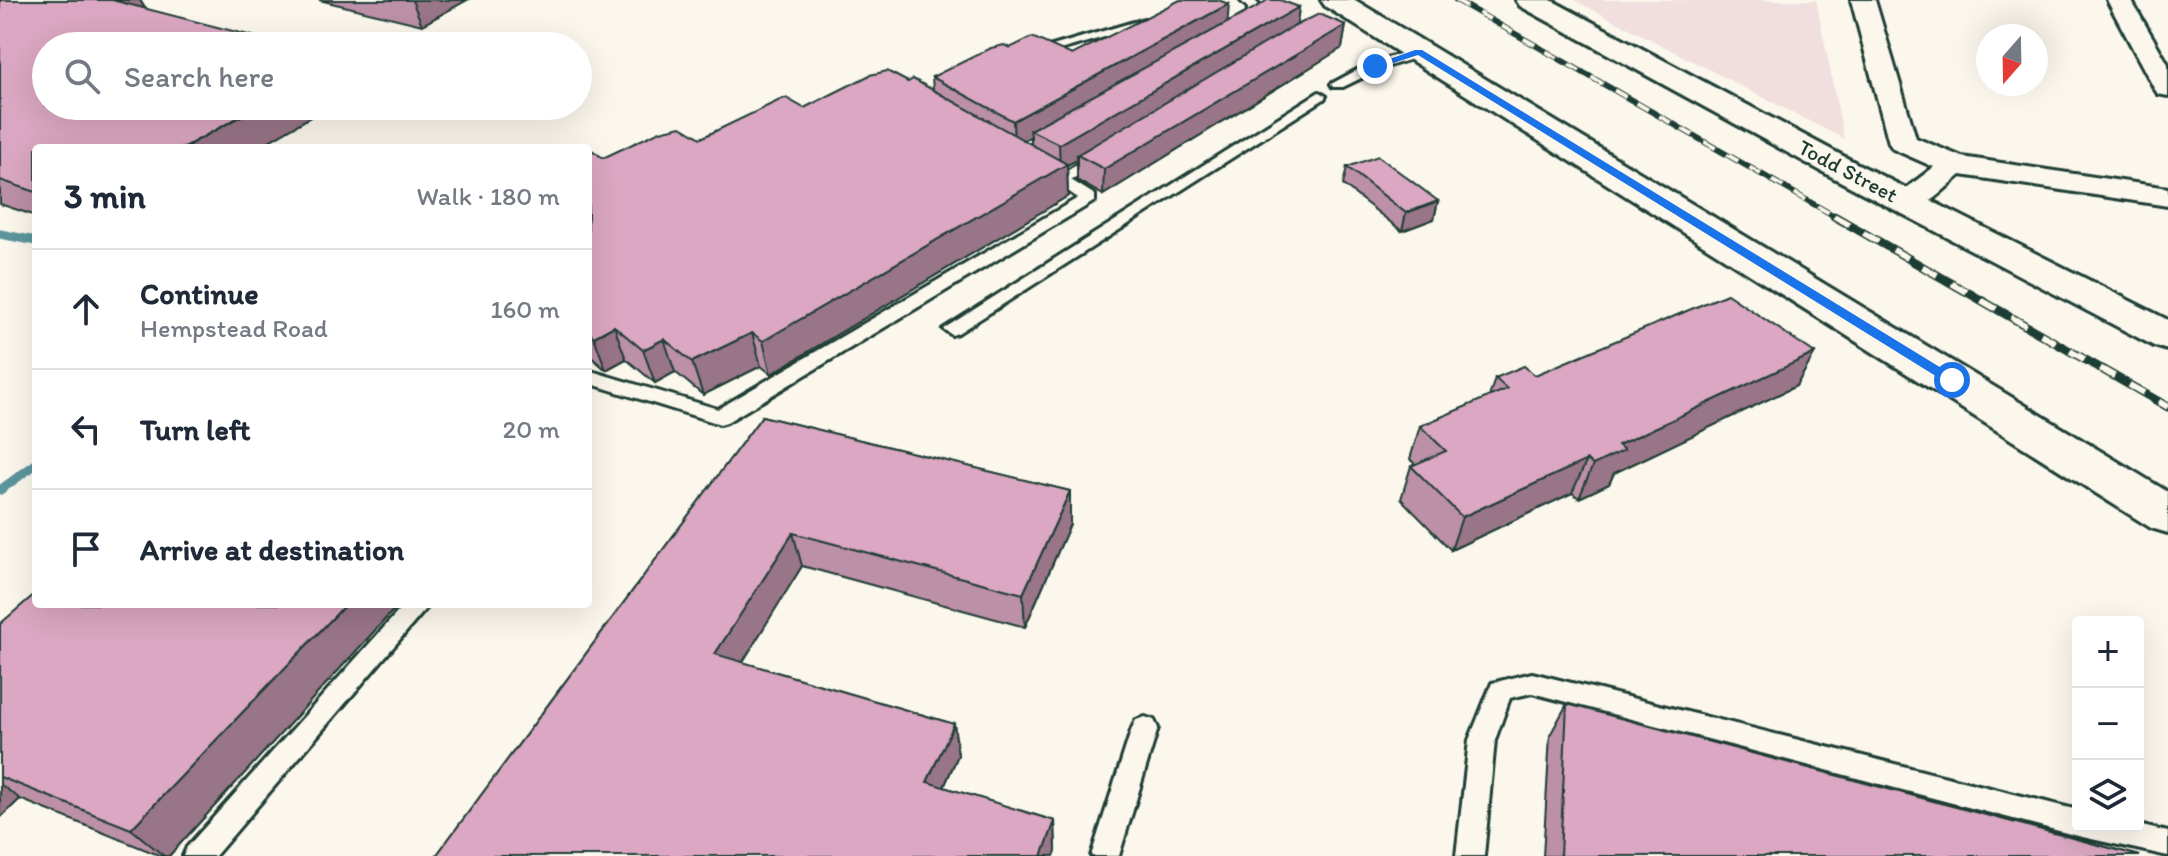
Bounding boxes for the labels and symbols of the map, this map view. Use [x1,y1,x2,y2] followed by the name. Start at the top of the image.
[1976,24,2048,96] north arrow
[1357,48,1393,84] route end
[1794,134,1902,208] street label: Todd Street
[1934,362,1970,398] route start

